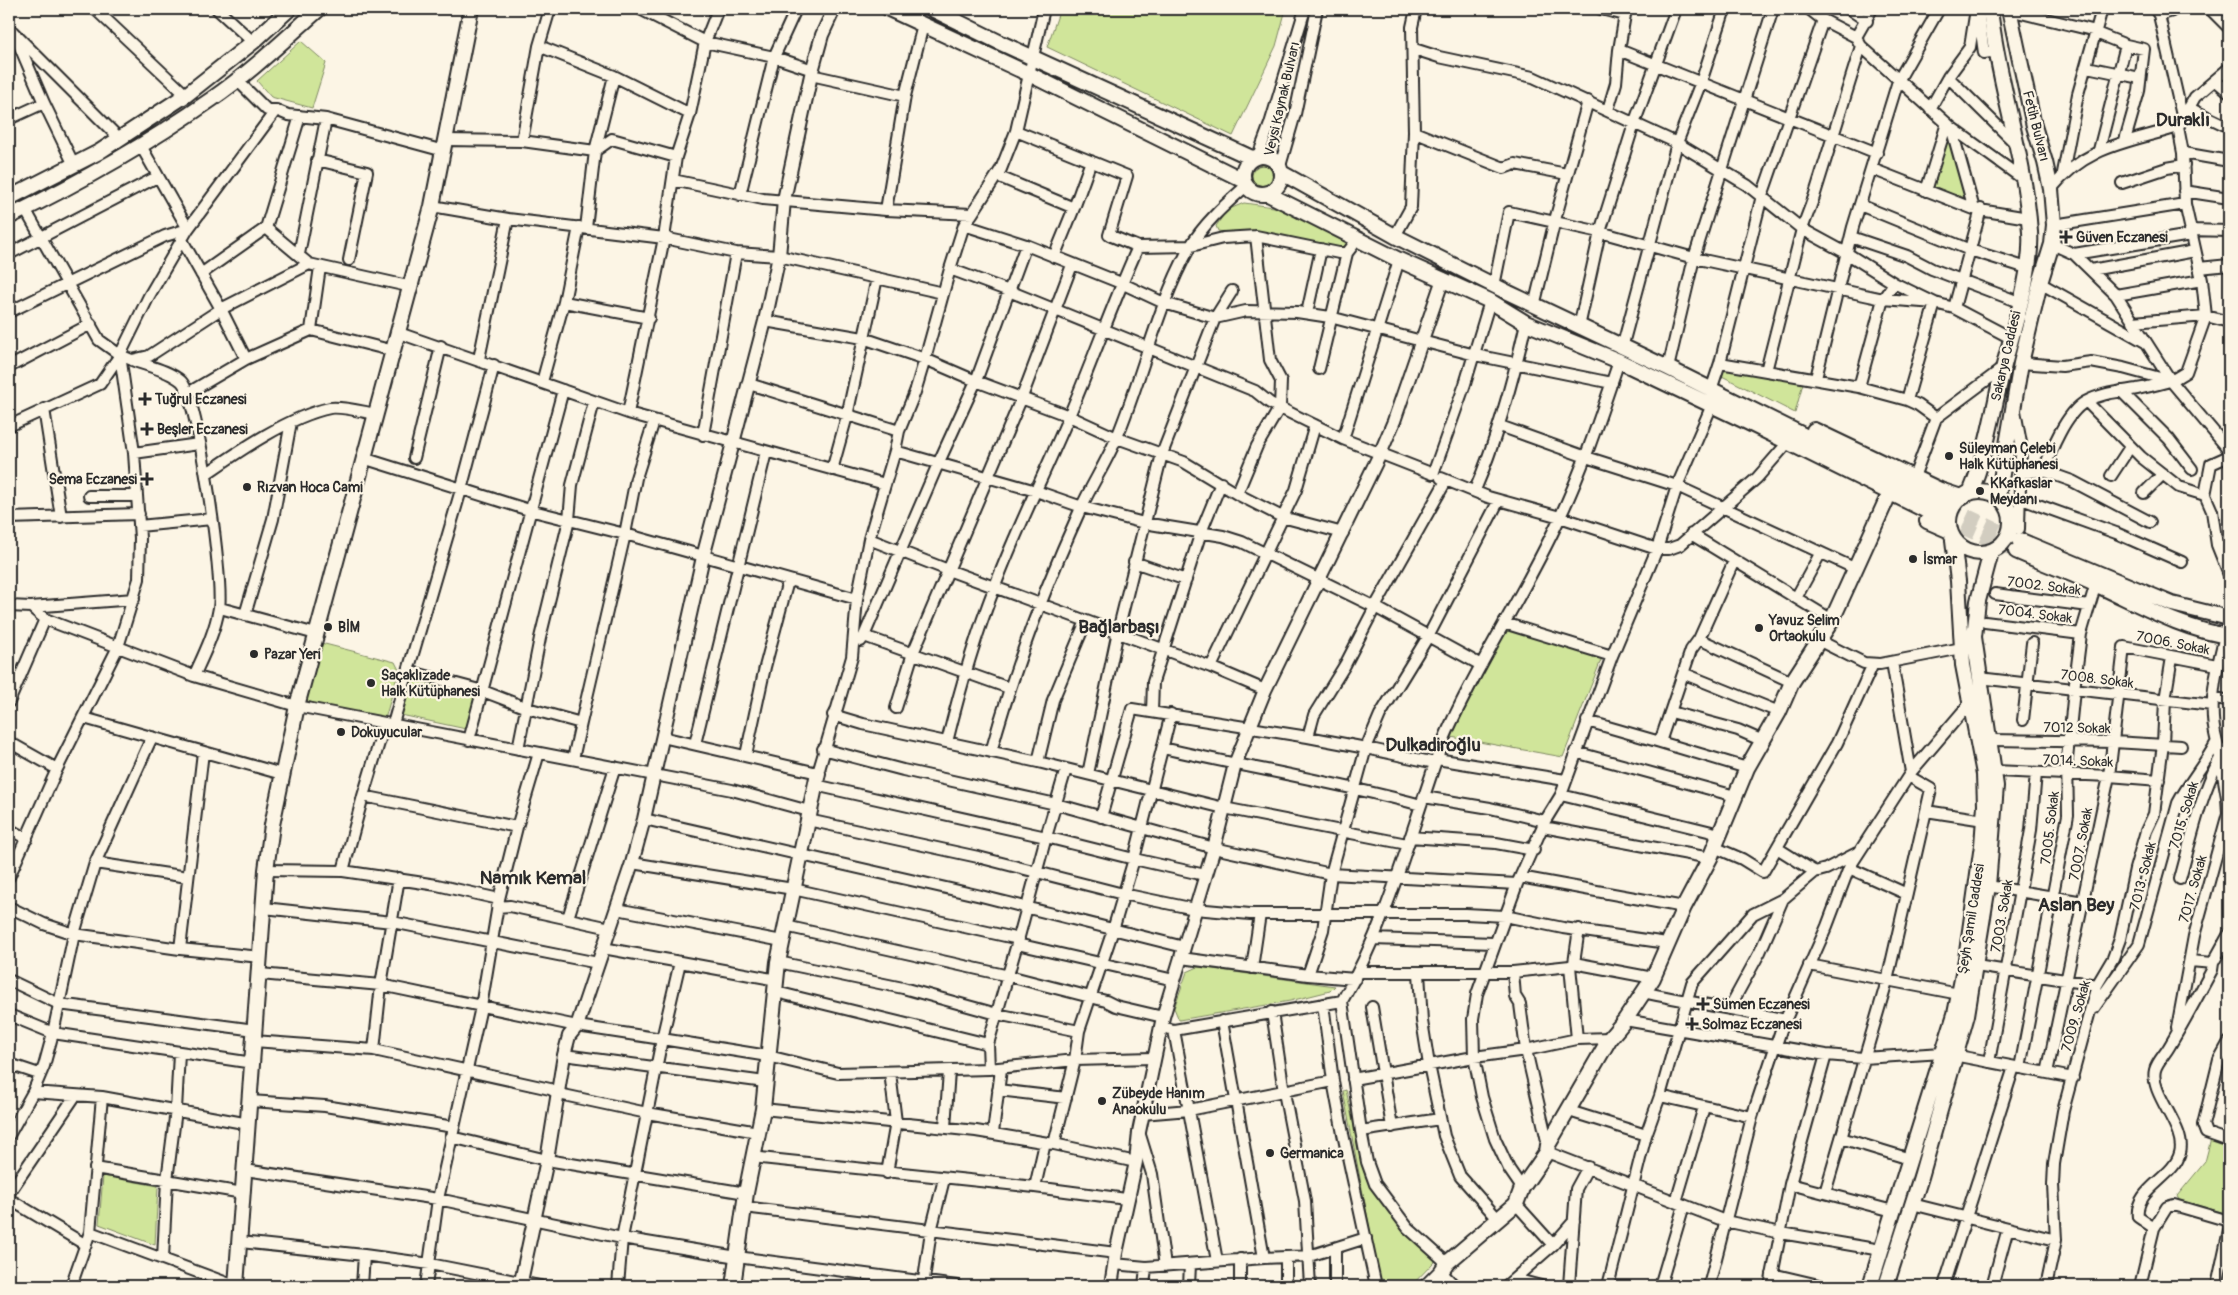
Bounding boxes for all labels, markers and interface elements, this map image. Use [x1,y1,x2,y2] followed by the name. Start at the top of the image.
[1261,40,1303,158] street label: Veysi Kaynak Bulvarı
[2019,89,2053,163] street label: Fetih Bulvarı
[2156,108,2210,132] district label: Duraklı
[2076,229,2168,246] place label: Güven Eczanesi
[2060,231,2072,243] marker: Güven Eczanesi
[1987,309,2025,403] street label: Sakarya Caddesi
[154,391,247,408] place label: Tuğrul Eczanesi
[139,393,151,405] marker: Tuğrul Eczanesi
[157,421,248,438] place label: Beşler Eczanesi
[141,423,153,435] marker: Beşler Eczanesi
[1959,440,2059,473] place label: Süleyman Çelebi Halk Kütüphanesi
[1943,450,1955,462] marker: Süleyman Çelebi Halk Kütüphanesi
[49,471,137,488] place label: Sema Eczanesi
[141,473,153,485] marker: Sema Eczanesi
[1990,475,2054,508] place label: KKafkaslar Meydanı
[257,479,363,496] place label: Rızvan Hoca Cami
[241,481,253,493] marker: Rızvan Hoca Cami
[1974,485,1986,497] marker: KKafkaslar Meydanı
[1923,550,1958,568] place label: İsmar
[1907,553,1919,565] marker: İsmar
[2006,573,2082,599] street label: 7002. Sokak
[1997,601,2073,627] street label: 7004. Sokak
[1768,612,1840,645] place label: Yavuz Selim Ortaokulu
[1078,615,1160,639] district label: Bağlarbaşı
[338,618,360,636] place label: BİM
[322,621,334,633] marker: BİM
[1753,622,1765,634] marker: Yavuz Selim Ortaokulu
[2135,628,2211,658] street label: 7006. Sokak
[264,646,321,663] place label: Pazar Yeri
[248,648,260,660] marker: Pazar Yeri
[2059,666,2135,692] street label: 7008. Sokak
[381,667,481,700] place label: Saçaklızade Halk Kütüphanesi
[365,677,377,689] marker: Saçaklızade Halk Kütüphanesi
[2043,719,2111,737] street label: 7012 Sokak
[351,724,423,741] place label: Dokuyucular
[335,726,347,738] marker: Dokuyucular
[1385,733,1481,757] district label: Dulkadiroğlu
[2042,751,2114,771] street label: 7014. Sokak
[2166,779,2202,851] street label: 7015. Sokak
[2037,790,2063,866] street label: 7005. Sokak
[2066,806,2096,882] street label: 7007. Sokak
[2126,840,2160,912] street label: 7013. Sokak
[2175,853,2211,925] street label: 7017. Sokak
[1954,862,1988,975] street label: Şeyh Şamil Caddesi
[480,866,586,890] district label: Namık Kemal
[1987,878,2017,954] street label: 7003. Sokak
[2038,893,2115,917] district label: Aslan Bey
[2058,978,2094,1054] street label: 7009. Sokak
[1713,996,1810,1013] place label: Sümen Eczanesi
[1697,998,1709,1010] marker: Sümen Eczanesi
[1702,1016,1802,1033] place label: Solmaz Eczanesi
[1686,1018,1698,1030] marker: Solmaz Eczanesi
[1112,1085,1205,1118] place label: Zübeyde Hanım Anaokulu
[1096,1095,1108,1107] marker: Zübeyde Hanım Anaokulu
[1280,1145,1344,1162] place label: Germanica
[1264,1147,1276,1159] marker: Germanica

